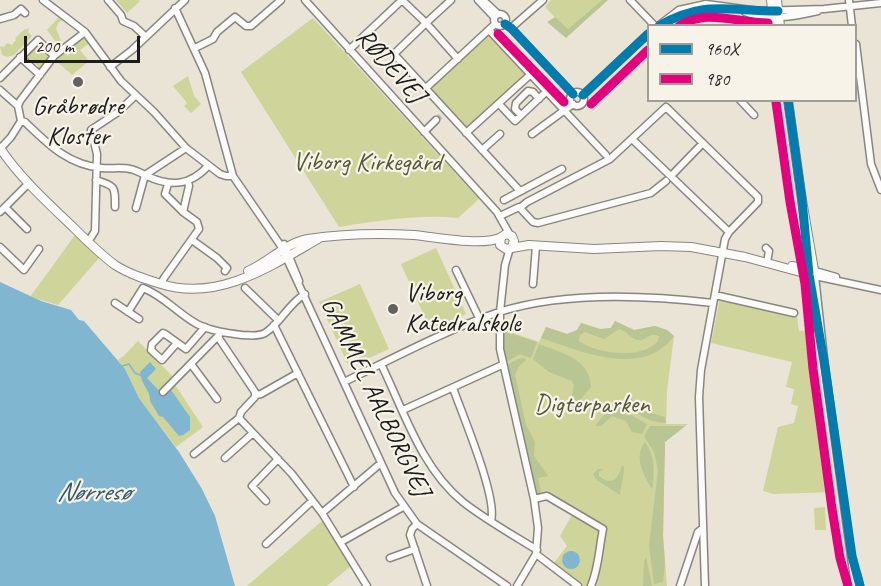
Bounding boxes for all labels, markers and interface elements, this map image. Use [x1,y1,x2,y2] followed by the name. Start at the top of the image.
[349,22,431,110] street label: RØDEVEJ
[27,24,142,62] scale bar
[647,24,857,102] legend
[35,35,74,57] text: 200 m
[705,38,739,60] text: 960X
[705,68,729,90] text: 980
[71,75,85,89] marker: Gråbrødre Kloster
[32,91,124,152] place label: Gråbrødre Kloster
[293,147,441,179] park label: Viborg Kirkegård
[405,278,520,340] place label: Viborg Katedralskole
[313,293,437,501] street label: GAMMEL AALBORGVEJ
[386,302,400,316] marker: Viborg Katedralskole
[534,389,650,421] park label: Digterparken
[57,477,129,509] water label: Nørresø

